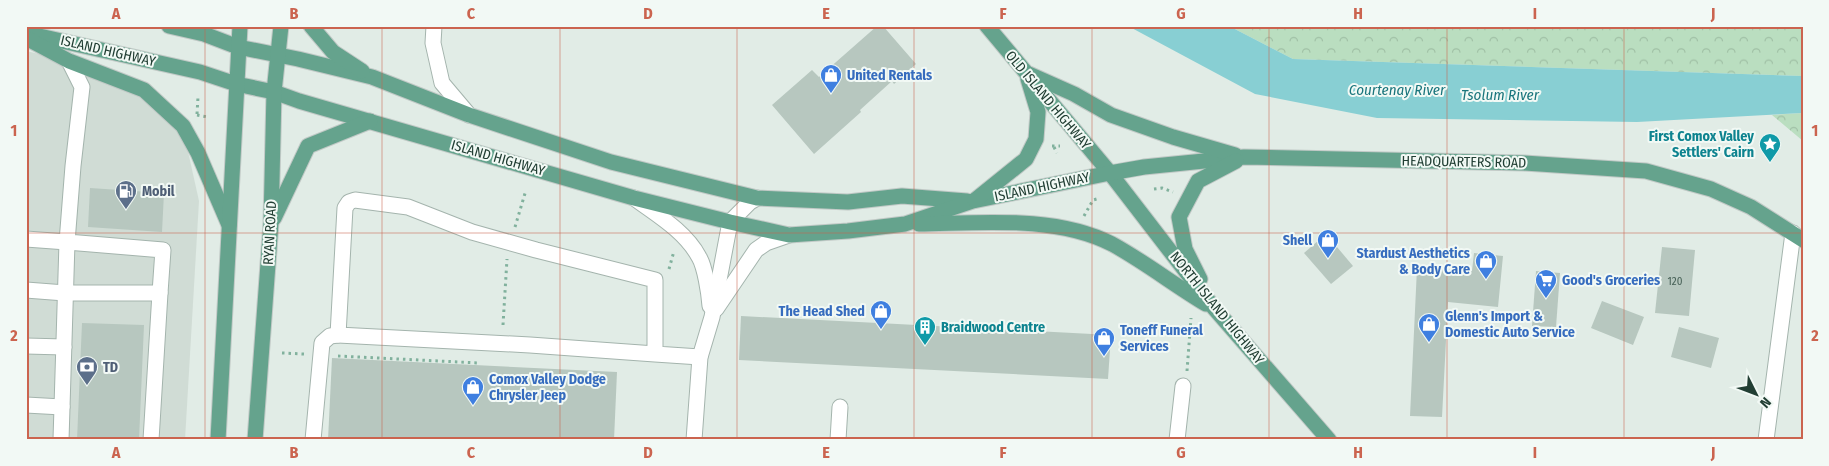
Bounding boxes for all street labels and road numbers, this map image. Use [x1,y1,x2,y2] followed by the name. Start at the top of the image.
[59,32,157,70] street label: ISLAND HIGHWAY
[1002,47,1094,153] street label: OLD ISLAND HIGHWAY
[449,136,547,180] street label: ISLAND HIGHWAY
[1402,152,1526,172] street label: HEADQUARTERS ROAD
[993,169,1091,205] street label: ISLAND HIGHWAY
[260,200,280,266] street label: RYAN ROAD
[1166,248,1268,368] street label: NORTH ISLAND HIGHWAY

